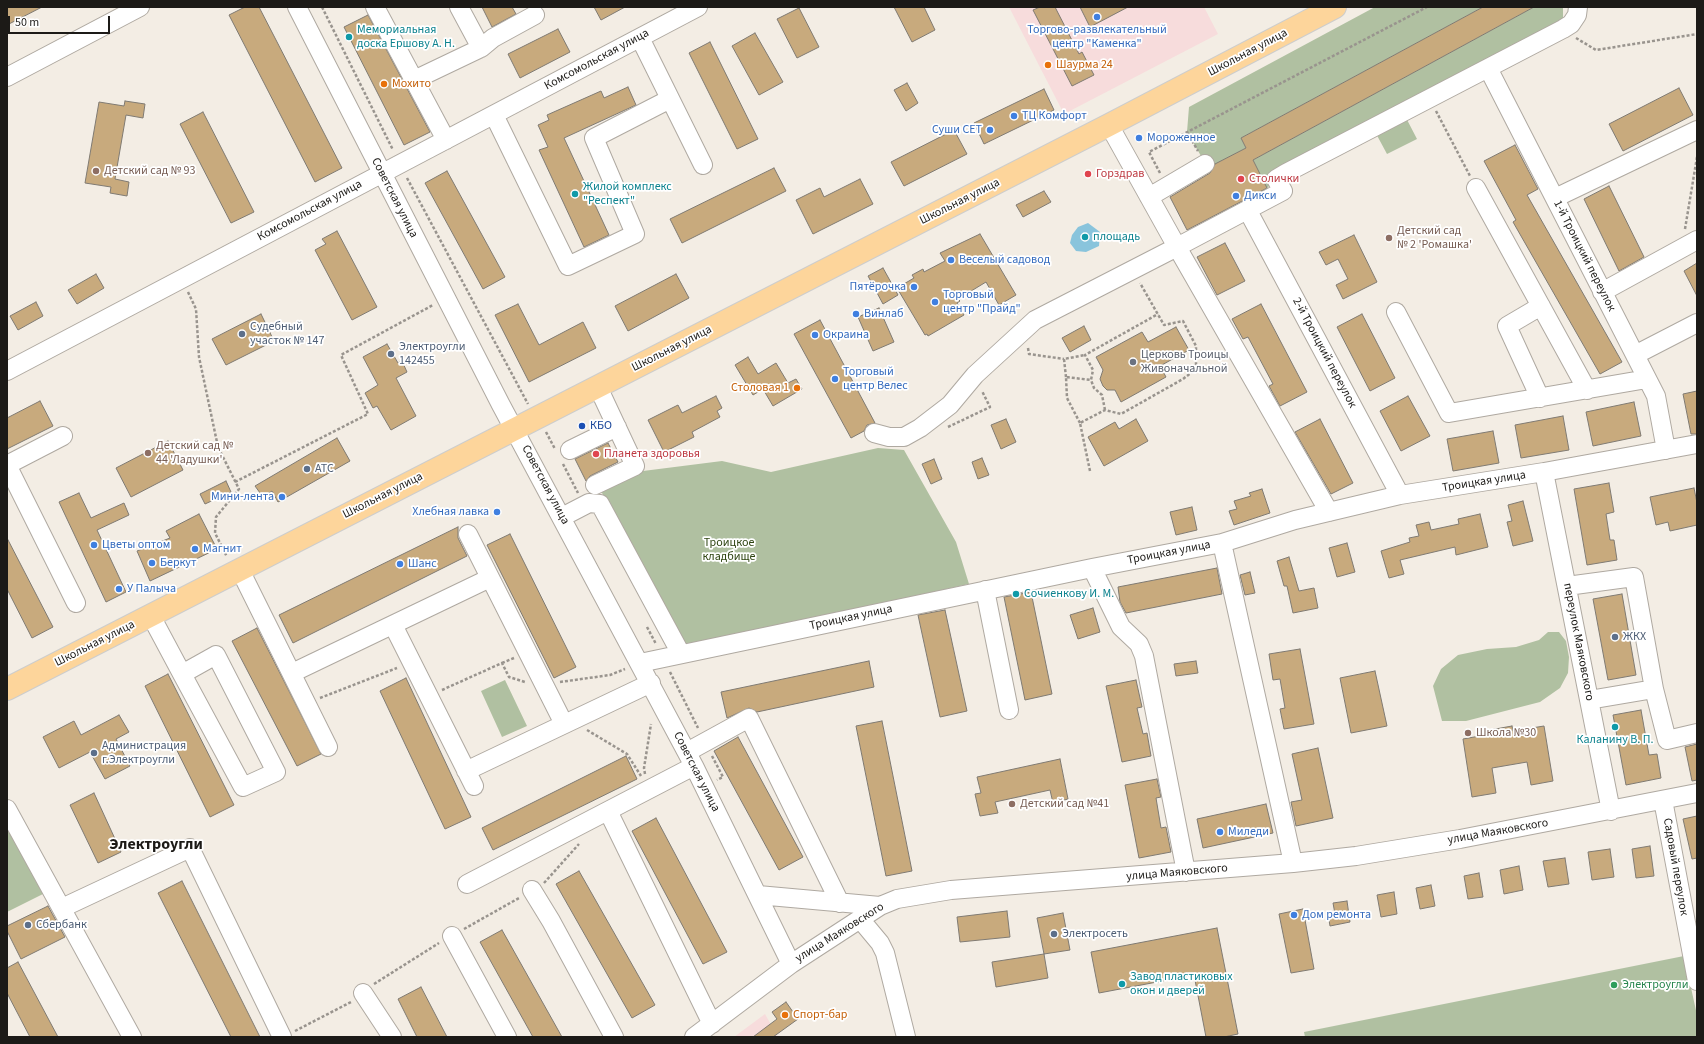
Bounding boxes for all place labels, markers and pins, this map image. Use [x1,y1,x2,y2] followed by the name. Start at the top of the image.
[1092,12,1102,22] marker: Торгово-развлекательный центр "Каменка"
[357,23,455,51] place label: Мемориальная доска Ершову А. Н.
[1027,23,1167,51] place label: Торгово-развлекательный центр "Каменка"
[344,32,354,42] marker: Мемориальная доска Ершову А. Н.
[1056,58,1113,72] place label: Шаурма 24
[1043,60,1053,70] marker: Шаурма 24
[392,77,431,91] place label: Мохито
[379,79,389,89] marker: Мохито
[1022,109,1087,123] place label: ТЦ Комфорт
[1009,111,1019,121] marker: ТЦ Комфорт
[932,123,982,137] place label: Суши СЕТ
[985,125,995,135] marker: Суши СЕТ
[1147,131,1215,145] place label: Мороженное
[1134,133,1144,143] marker: Мороженное
[104,164,196,178] place label: Детский сад № 93
[91,166,101,176] marker: Детский сад № 93
[1096,167,1144,181] place label: Горздрав
[1083,169,1093,179] marker: Горздрав
[1249,172,1299,186] place label: Столички
[1236,174,1246,184] marker: Столички
[583,180,672,208] place label: Жилой комплекс "Респект"
[570,189,580,199] marker: Жилой комплекс "Респект"
[1244,189,1277,203] place label: Дикси
[1231,191,1241,201] marker: Дикси
[1397,224,1472,252] place label: Детский сад № 2 'Ромашка'
[1093,230,1140,244] place label: площадь
[1080,232,1090,242] marker: площадь
[1384,233,1394,243] marker: Детский сад № 2 'Ромашка'
[959,253,1050,267] place label: Веселый садовод
[946,255,956,265] marker: Веселый садовод
[850,280,906,294] place label: Пятёрочка
[909,282,919,292] marker: Пятёрочка
[943,288,1021,316] place label: Торговый центр "Прайд"
[930,297,940,307] marker: Торговый центр "Прайд"
[864,307,904,321] place label: Винлаб
[851,309,861,319] marker: Винлаб
[250,320,324,348] place label: Судебный участок № 147
[823,328,869,342] place label: Окраина
[237,329,247,339] marker: Судебный участок № 147
[810,330,820,340] marker: Окраина
[399,340,465,368] place label: Электроугли 142455
[1141,348,1229,376] place label: Церковь Троицы Живоначальной
[386,349,396,359] marker: Электроугли 142455
[1128,357,1138,367] marker: Церковь Троицы Живоначальной
[843,365,908,393] place label: Торговый центр Велес
[830,374,840,384] marker: Торговый центр Велес
[731,381,789,395] place label: Столовая 1
[792,383,802,393] marker: Столовая 1
[590,419,612,433] place label: КБО
[577,421,587,431] marker: КБО
[156,439,233,467] place label: Детский сад № 44 'Ладушки'
[604,447,700,461] place label: Планета здоровья
[143,448,153,458] marker: Детский сад № 44 'Ладушки'
[591,449,601,459] marker: Планета здоровья
[315,462,334,476] place label: АТС
[302,464,312,474] marker: АТС
[211,490,274,504] place label: Мини-лента
[277,492,287,502] marker: Мини-лента
[412,505,489,519] place label: Хлебная лавка
[492,507,502,517] marker: Хлебная лавка
[102,538,170,552] place label: Цветы оптом
[89,540,99,550] marker: Цветы оптом
[203,542,242,556] place label: Магнит
[190,544,200,554] marker: Магнит
[160,556,196,570] place label: Беркут
[408,557,437,571] place label: Шанс
[147,558,157,568] marker: Беркут
[395,559,405,569] marker: Шанс
[127,582,176,596] place label: У Палыча
[114,584,124,594] marker: У Палыча
[1024,587,1114,601] place label: Сочиенкову И. М.
[1011,589,1021,599] marker: Сочиенкову И. М.
[1623,630,1646,644] place label: ЖКХ
[1610,632,1620,642] marker: ЖКХ
[1610,722,1620,732] marker: Каланину В. П.
[1476,726,1536,740] place label: Школа №30
[1463,728,1473,738] marker: Школа №30
[1577,733,1653,747] place label: Каланину В. П.
[102,739,186,767] place label: Администрация г.Электроугли
[89,748,99,758] marker: Администрация г.Электроугли
[1020,797,1109,811] place label: Детский сад №41
[1007,799,1017,809] marker: Детский сад №41
[1228,825,1269,839] place label: Миледи
[1215,827,1225,837] marker: Миледи
[1302,908,1371,922] place label: Дом ремонта
[1289,910,1299,920] marker: Дом ремонта
[36,918,87,932] place label: Сбербанк
[23,920,33,930] marker: Сбербанк
[1062,927,1128,941] place label: Электросеть
[1049,929,1059,939] marker: Электросеть
[1130,970,1233,998] place label: Завод пластиковых окон и дверей
[1622,978,1688,992] place label: Электроугли
[1117,979,1127,989] marker: Завод пластиковых окон и дверей
[1609,980,1619,990] marker: Электроугли
[793,1008,847,1022] place label: Спорт-бар
[780,1010,790,1020] marker: Спорт-бар

